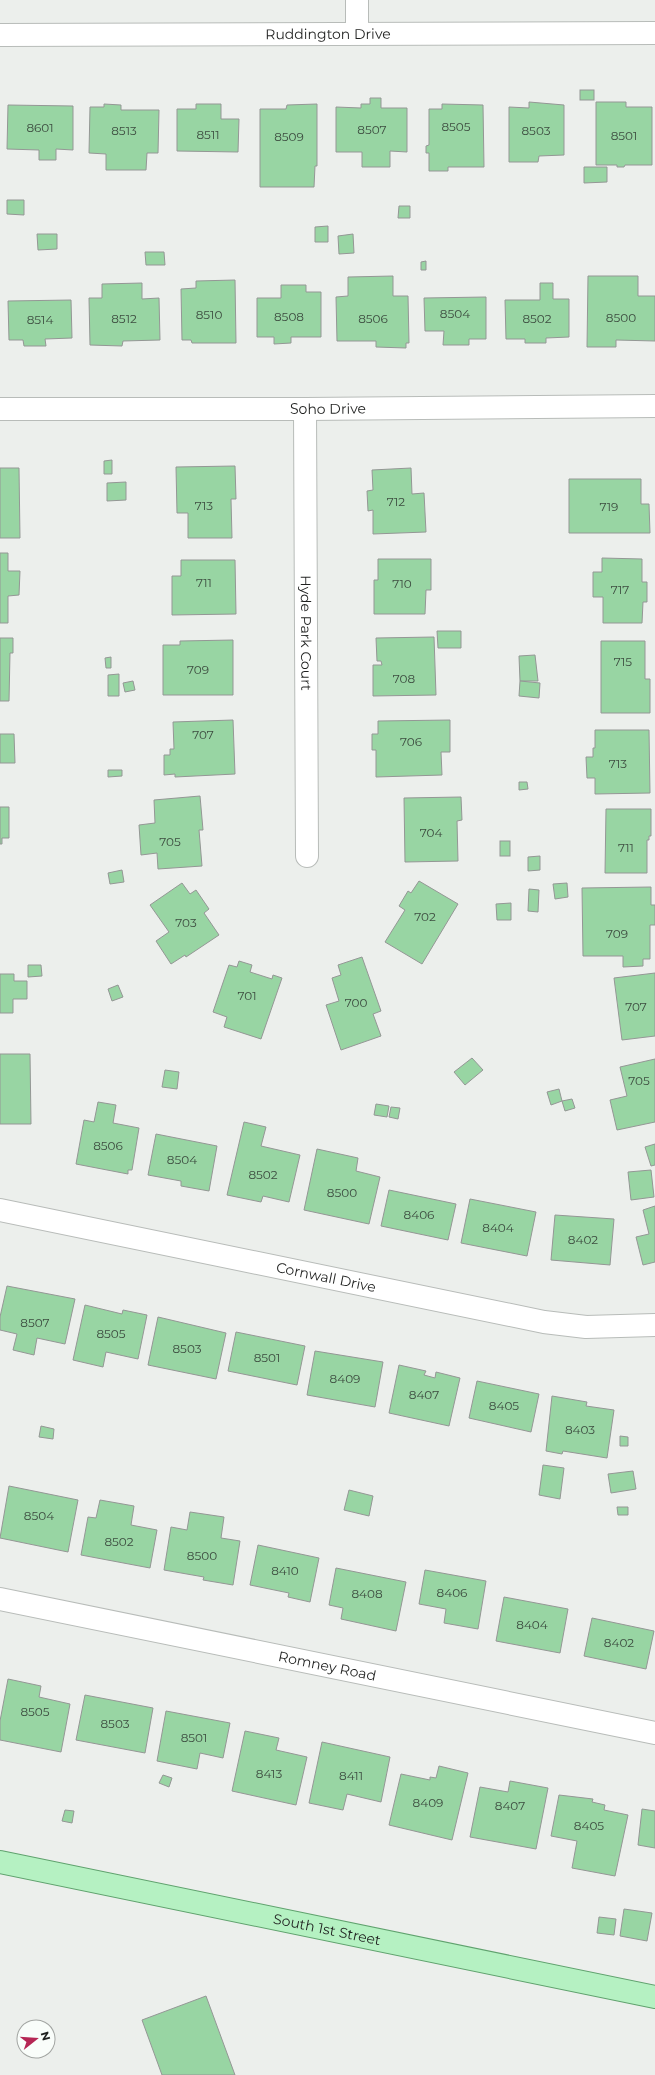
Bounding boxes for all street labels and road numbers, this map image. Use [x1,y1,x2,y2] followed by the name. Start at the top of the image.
[265,25,391,43] street label: Ruddington Drive
[290,399,366,418] street label: Soho Drive
[297,575,315,691] street label: Hyde Park Court
[275,1258,378,1296] street label: Cornwall Drive
[277,1647,378,1685] street label: Romney Road
[272,1910,383,1949] street label: South 1st Street

